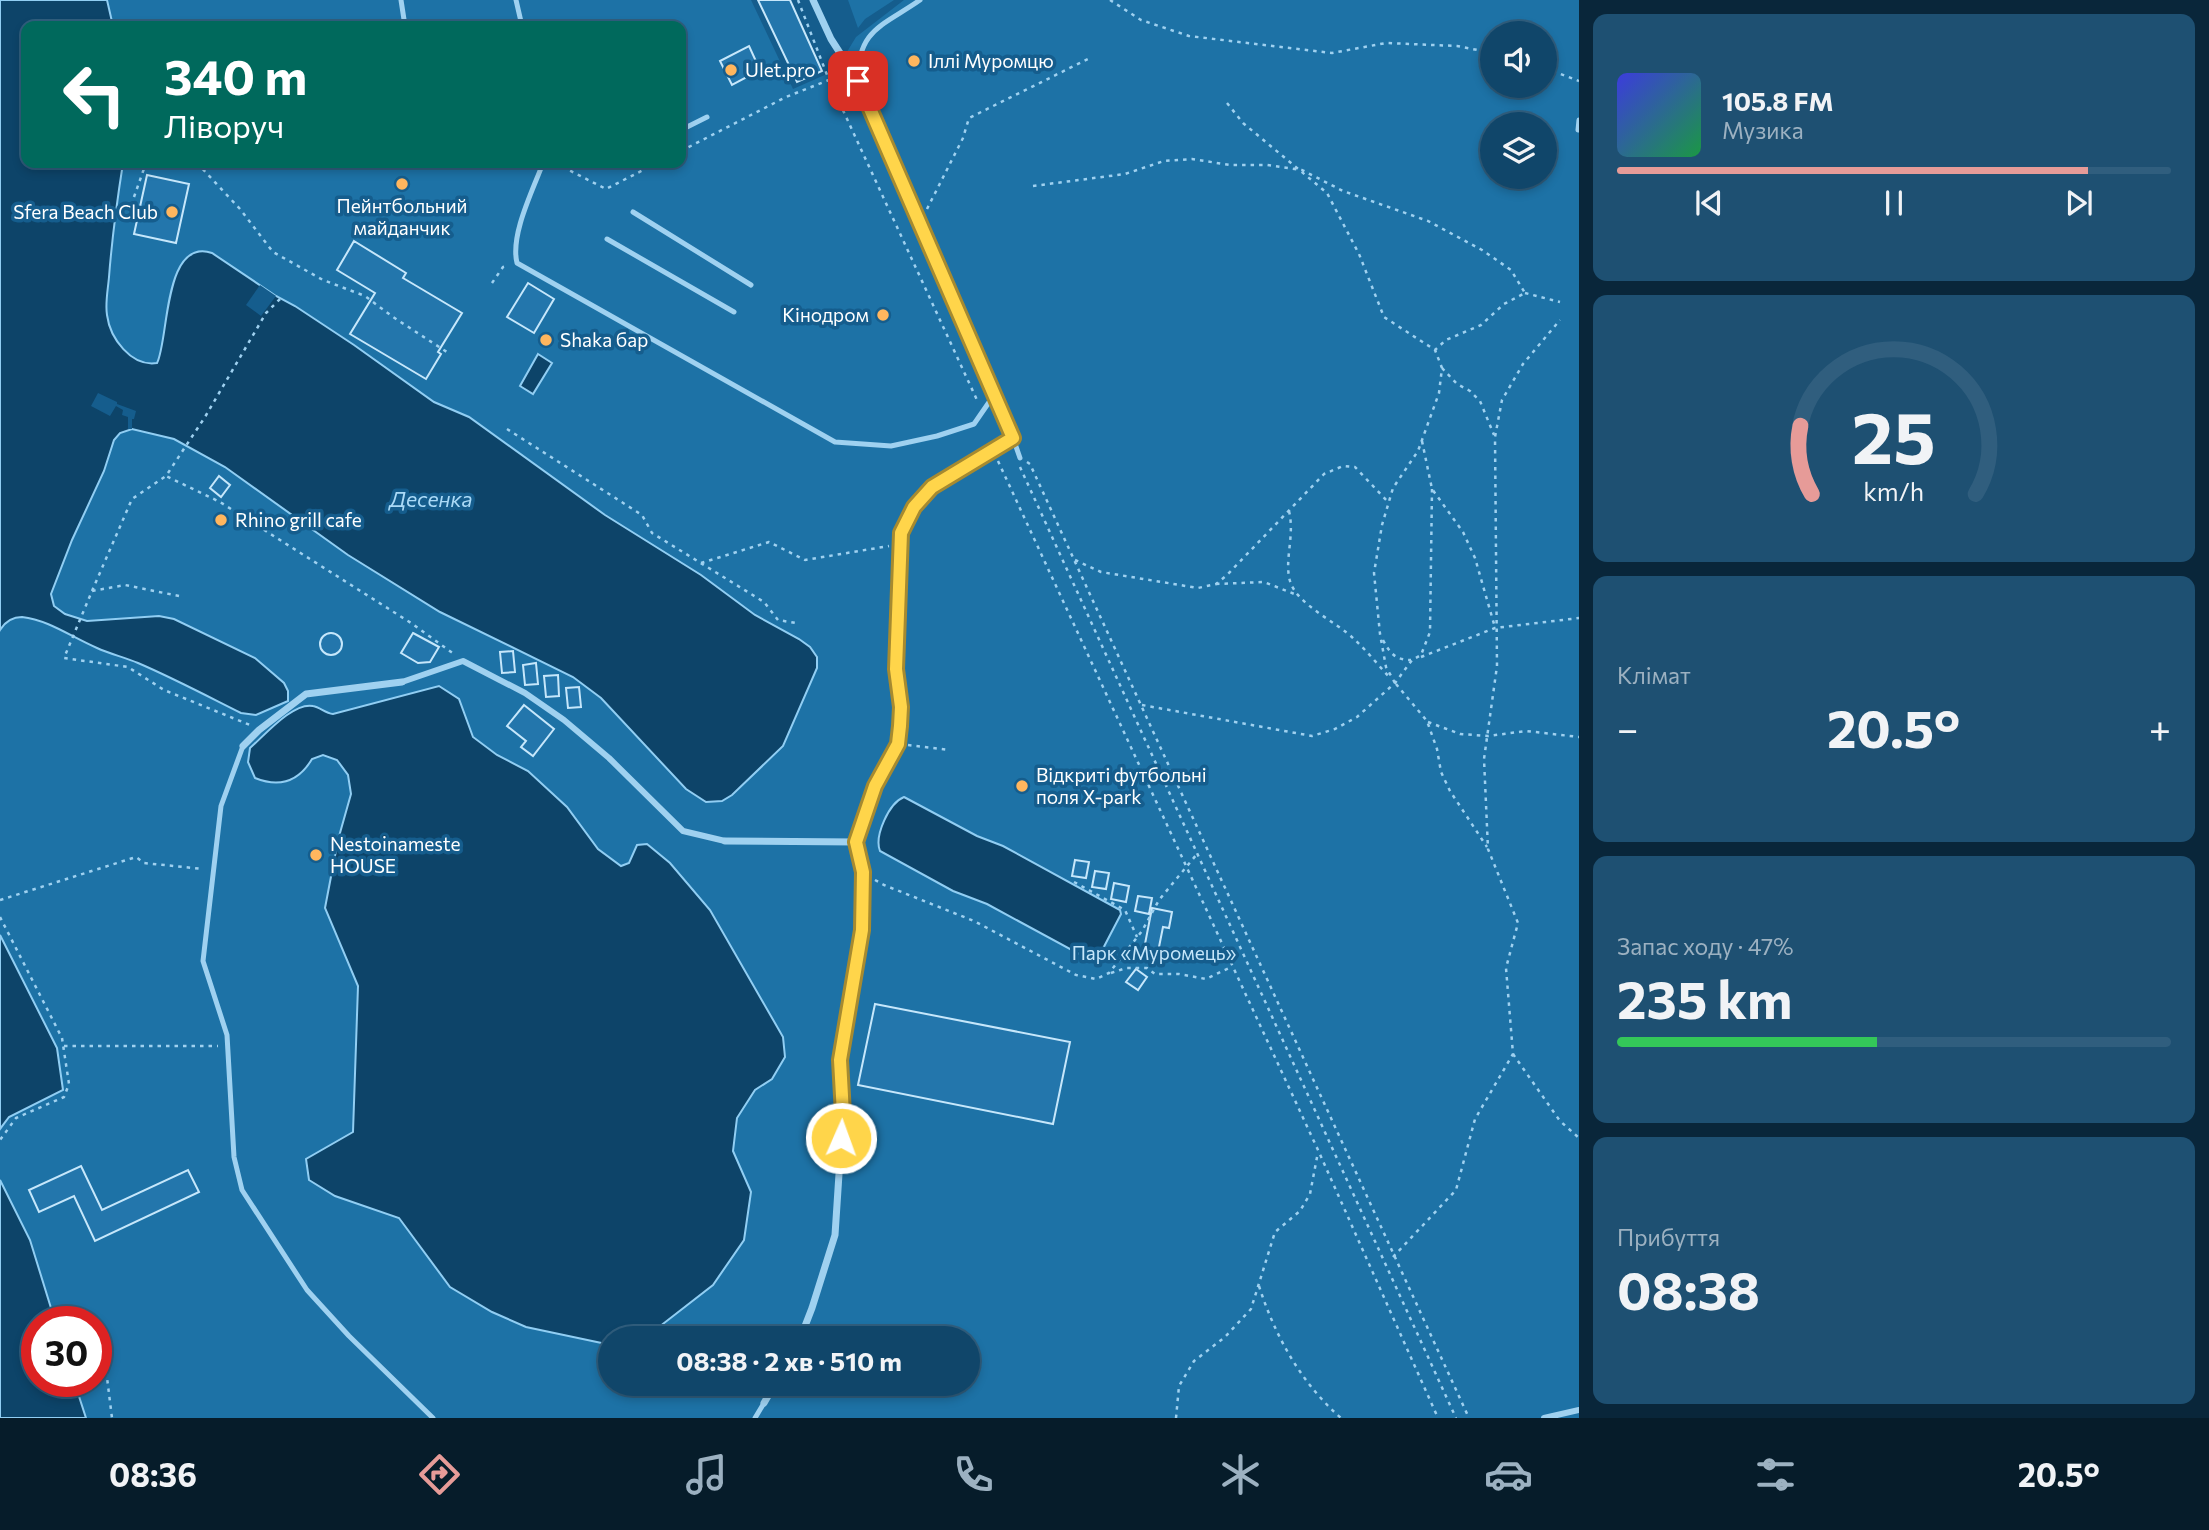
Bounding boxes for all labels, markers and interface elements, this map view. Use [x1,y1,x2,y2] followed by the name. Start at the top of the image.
[1480,21,1557,189] map controls
[1480,21,1557,98] button: sound
[164,45,307,105] text: 340 m
[49,49,140,140] icon: left
[928,49,1054,72] place label: Іллі Муромцю
[828,51,888,111] pin
[906,53,922,69] marker: Іллі Муромцю
[745,58,816,81] place label: Ulet.pro
[723,62,739,78] marker: Ulet.pro
[839,62,877,100] icon: arrive
[1722,85,1833,116] text: 105.8 FM
[164,105,284,145] text: Ліворуч
[1480,112,1557,189] button: layers
[1722,116,1804,144] text: Музика
[394,176,410,192] marker: Пейнтбольний майданчик
[1690,184,1728,222] icon: previous
[1875,184,1913,222] icon: pause
[2060,184,2098,222] icon: next
[337,194,467,239] place label: Пейнтбольний майданчик
[13,200,158,223] place label: Sfera Beach Club
[164,204,180,220] marker: Sfera Beach Club
[782,303,869,326] place label: Кінодром
[875,307,891,323] marker: Кінодром
[560,328,648,351] place label: Shaka бар
[538,332,554,348] marker: Shaka бар
[1852,391,1936,480] text: 25
[1864,476,1924,506] text: km/h
[387,486,473,511] water label: Десенка
[235,508,362,531] place label: Rhino grill cafe
[213,512,229,528] marker: Rhino grill cafe
[1617,661,1691,689] text: Клімат
[1827,695,1960,759] text: 20.5°
[1617,704,1639,751] text: −
[2149,704,2171,751] text: +
[1036,763,1207,808] place label: Відкриті футбольні поля X-park
[1014,778,1030,794] marker: Відкриті футбольні поля X-park
[330,832,461,877] place label: Nestoinameste HOUSE
[308,847,324,863] marker: Nestoinameste HOUSE
[1617,932,1793,960] text: Запас ходу · 47%
[1072,941,1237,964] park label: Парк «Муромець»
[1617,966,1792,1030] text: 235 km
[804,1101,878,1175] position arrow
[1617,1223,1720,1251] text: Прибуття
[1617,1257,1760,1321] text: 08:38
[21,1306,112,1397] speed limit sign: 30
[676,1345,902,1376] text: 08:38 · 2 хв · 510 m
[415,1450,464,1499] icon: directions
[682,1450,731,1499] icon: music
[949,1450,998,1499] icon: phone
[1216,1450,1265,1499] icon: climate
[1484,1450,1533,1499] icon: car
[1751,1450,1800,1499] icon: filters
[109,1454,197,1494] text: 08:36
[2018,1454,2100,1494] text: 20.5°

